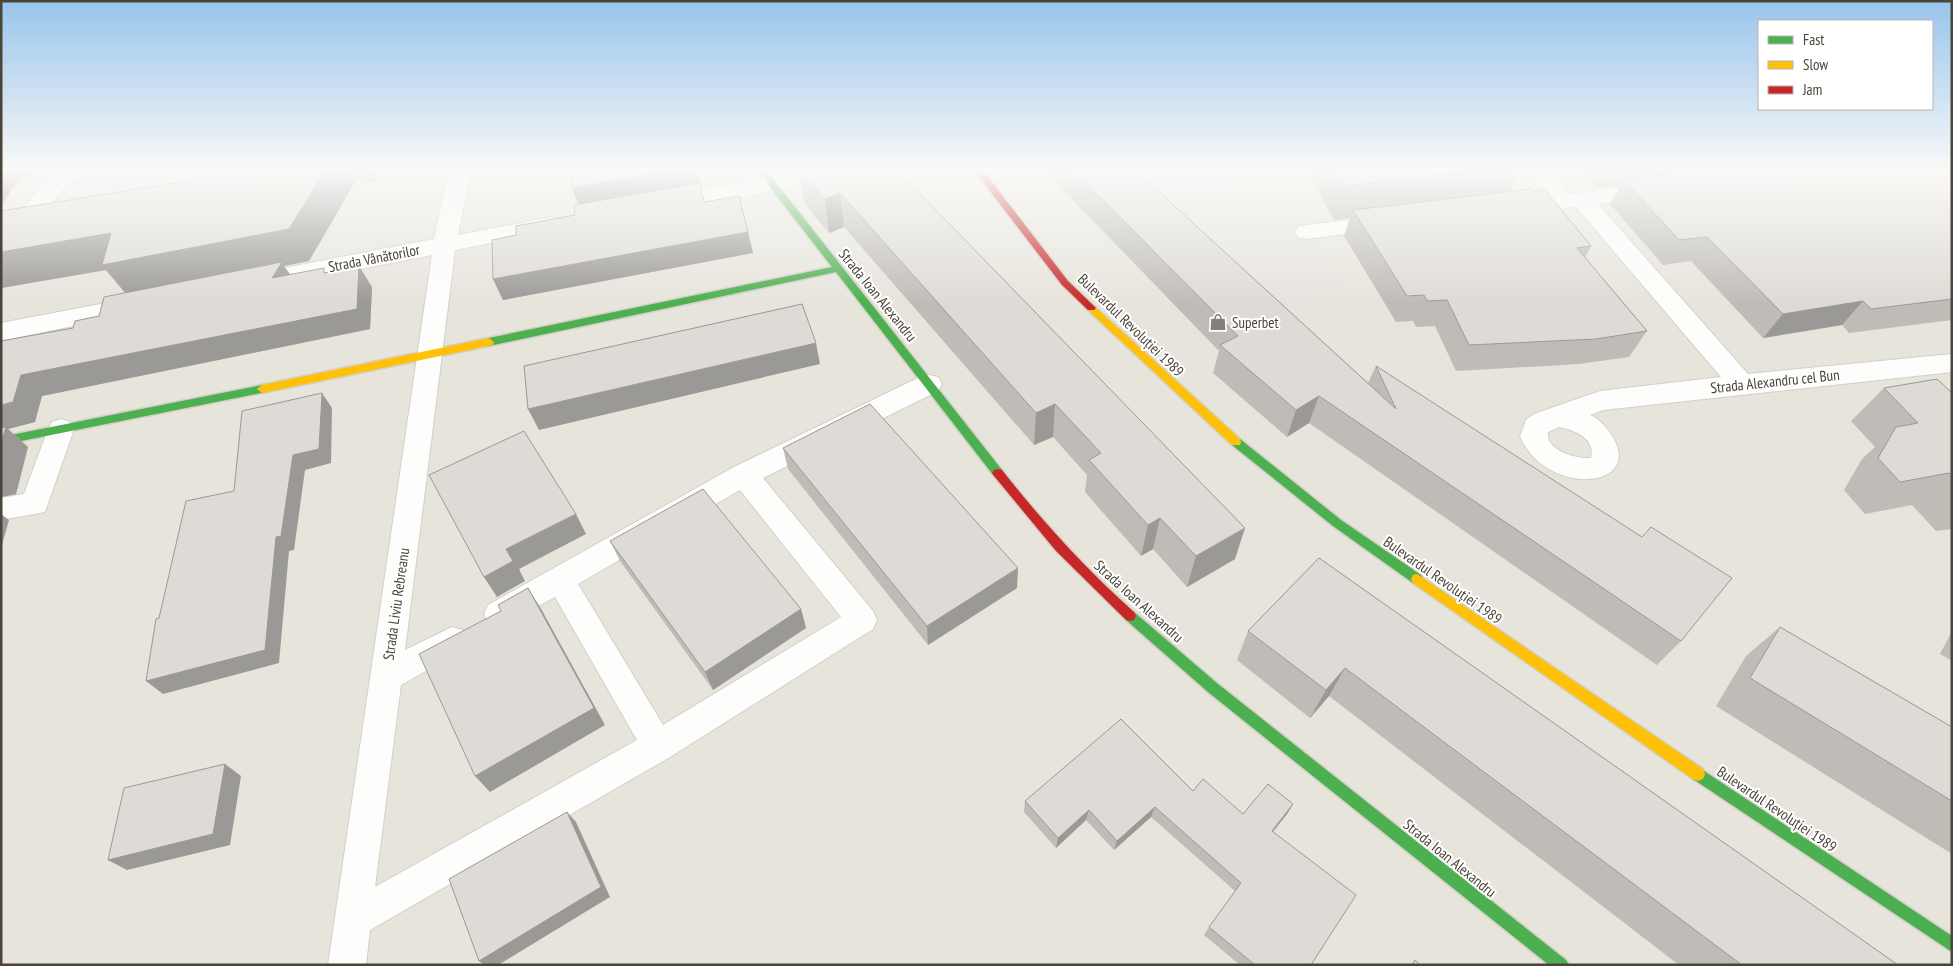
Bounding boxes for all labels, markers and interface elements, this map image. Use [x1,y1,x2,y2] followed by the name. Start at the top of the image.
[1758,20,1933,110] legend
[1803,30,1824,49] text: Fast
[1803,55,1828,74] text: Slow
[1802,80,1822,99] text: Jam
[327,240,422,276] street label: Strada Vânătorilor
[835,245,921,345] street label: Strada Ioan Alexandru
[1074,269,1188,381] street label: Bulevardul Revoluției 1989
[1208,312,1228,332] shop icon: Superbet
[1232,313,1279,332] place label: Superbet
[1710,365,1840,397] street label: Strada Alexandru cel Bun
[1380,532,1506,628] street label: Bulevardul Revoluției 1989
[379,547,413,661] street label: Strada Liviu Rebreanu
[1090,556,1188,646] street label: Strada Ioan Alexandru
[1713,762,1841,856] street label: Bulevardul Revoluției 1989
[1400,815,1500,901] street label: Strada Ioan Alexandru

